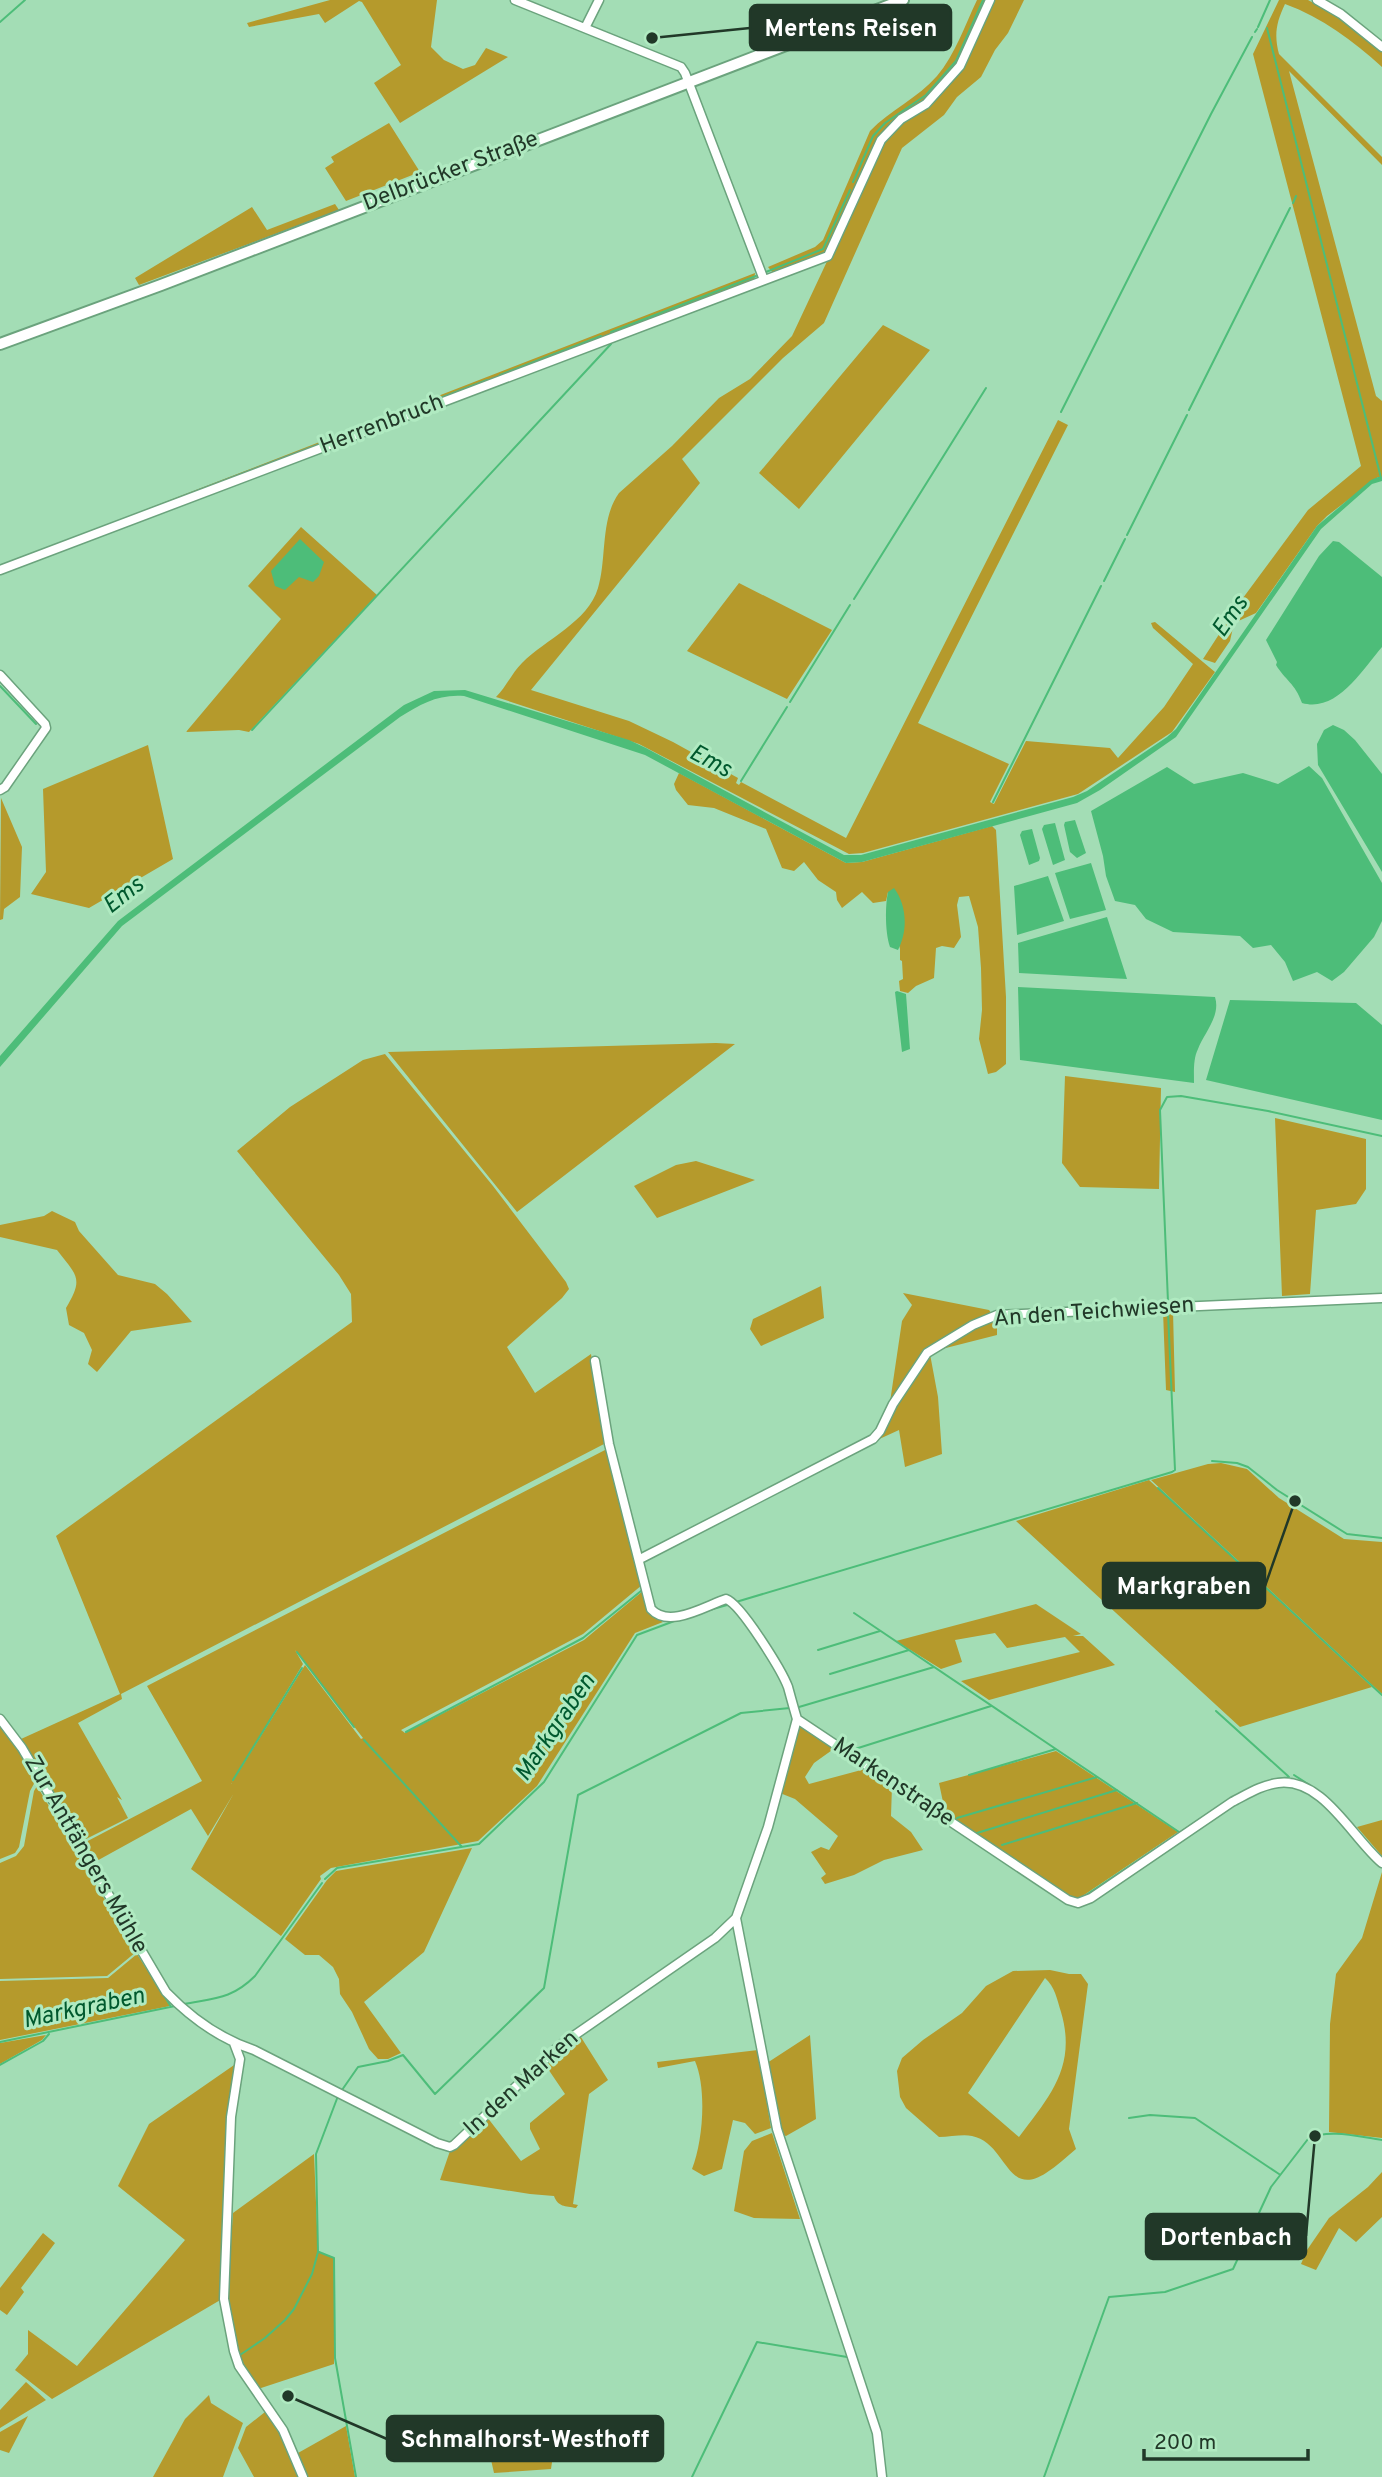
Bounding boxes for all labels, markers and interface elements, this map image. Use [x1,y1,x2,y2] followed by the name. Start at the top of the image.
[750,5,951,50] callout: Mertens Reisen
[765,15,937,45] text: Mertens Reisen
[359,125,543,219] street label: Delbrücker Straße
[316,388,448,462] street label: Herrenbruch
[1206,589,1257,644] water label: Ems
[684,738,737,786] water label: Ems
[97,870,151,921] water label: Ems
[993,1292,1195,1334] street label: An den Teichwiesen
[1103,1563,1265,1608] callout: Markgraben
[1117,1573,1251,1603] text: Markgraben
[509,1668,603,1788] water label: Markgraben
[827,1732,959,1834] street label: Markenstraße
[16,1751,154,1959] street label: Zur Antfängers Mühle
[20,1981,148,2037] water label: Markgraben
[458,2025,586,2143] street label: In den Marken
[1146,2214,1306,2259] callout: Dortenbach
[1160,2224,1292,2254] text: Dortenbach
[387,2416,663,2461] callout: Schmalhorst-Westhoff
[1144,2418,1308,2462] scale bar
[401,2426,649,2456] text: Schmalhorst-Westhoff
[1154,2430,1216,2457] text: 200 m

